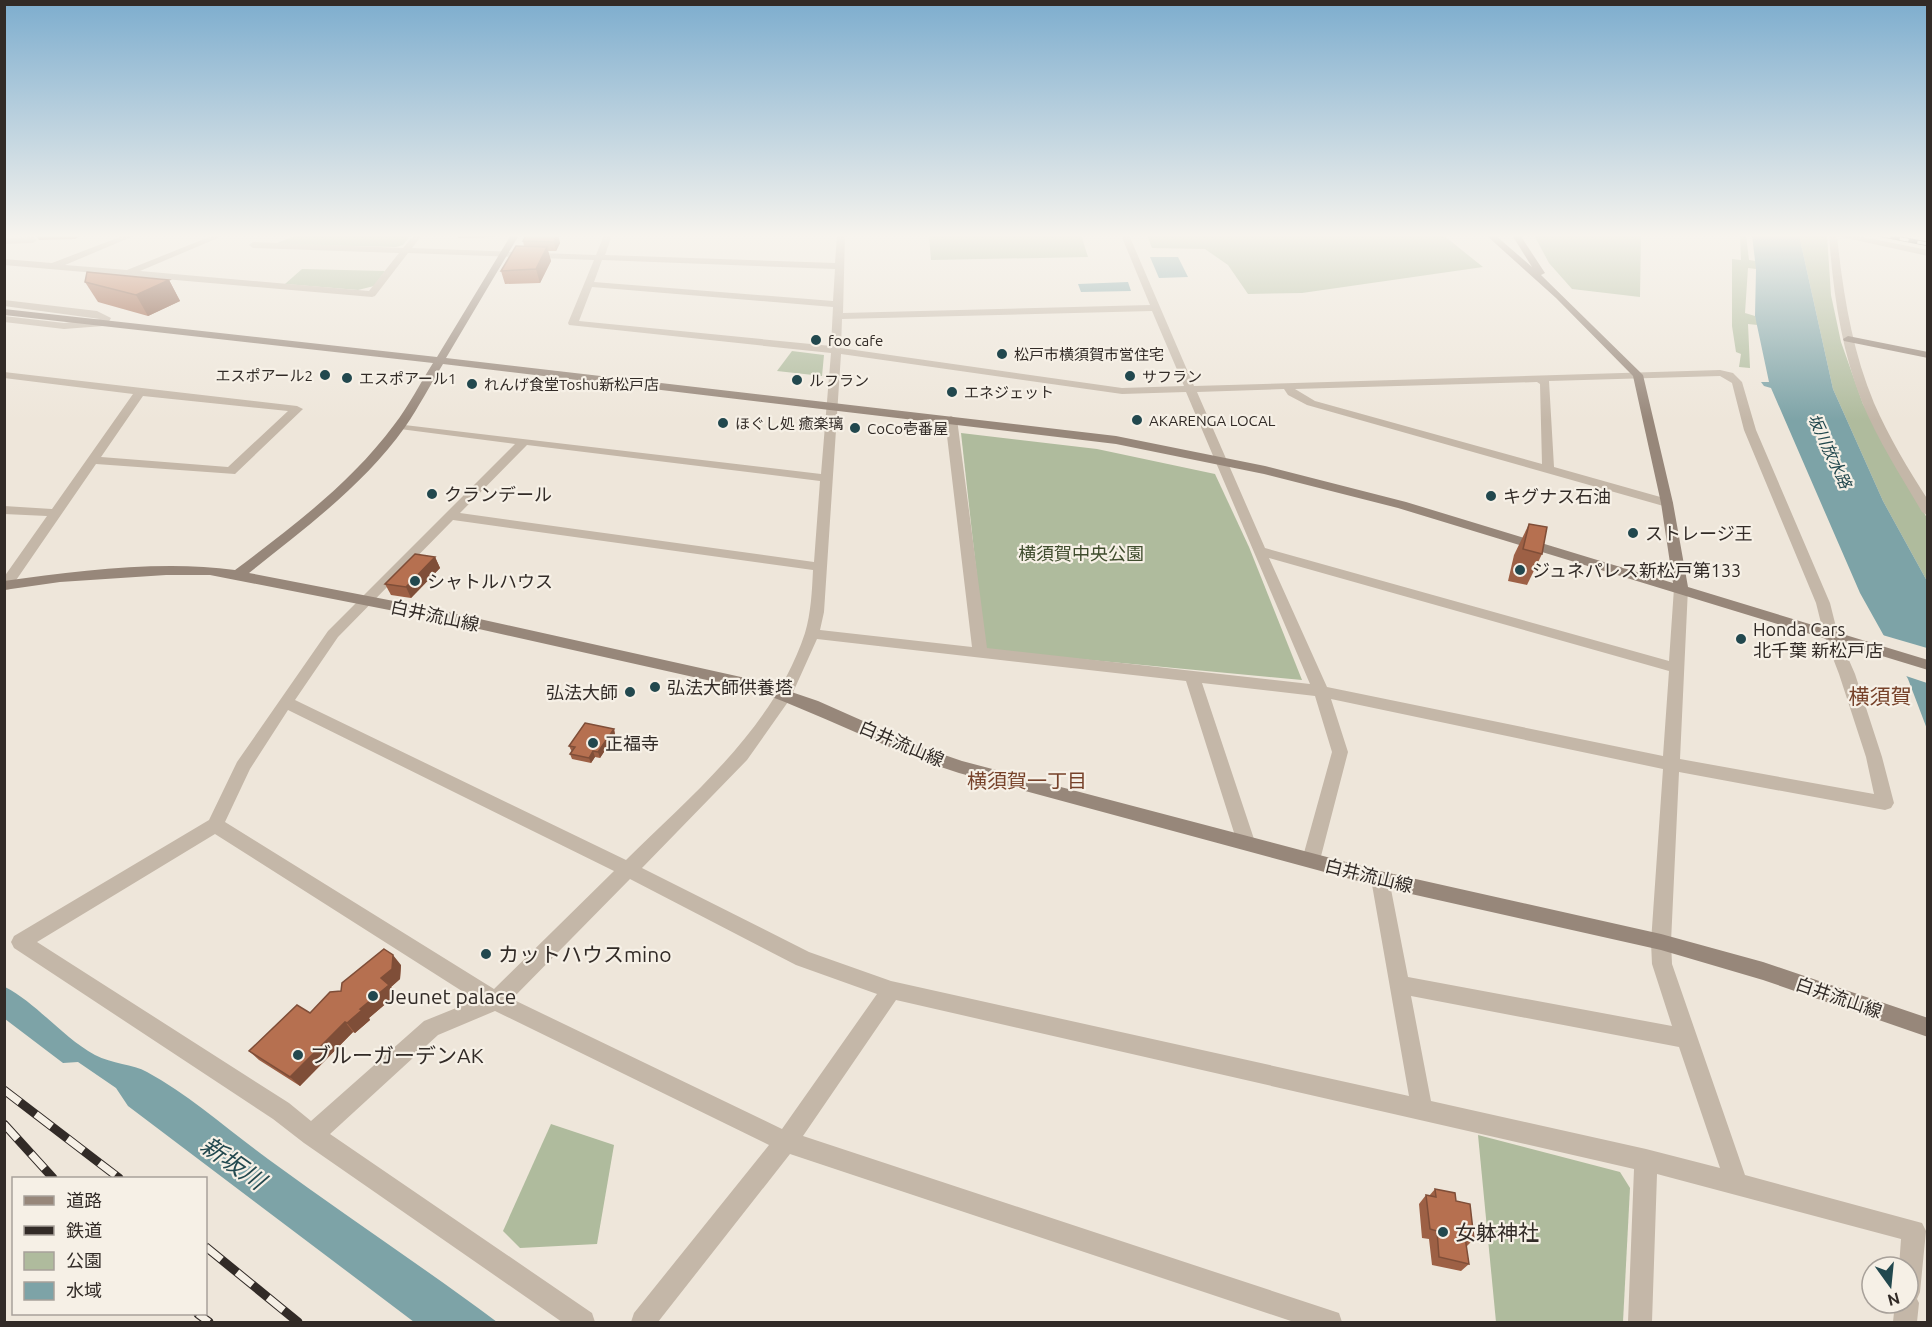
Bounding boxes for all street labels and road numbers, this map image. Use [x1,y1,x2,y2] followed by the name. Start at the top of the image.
[389,596,481,634] street label: 白井流山線
[857,716,947,770] street label: 白井流山線
[1323,854,1415,896] street label: 白井流山線
[1793,973,1885,1021] street label: 白井流山線

